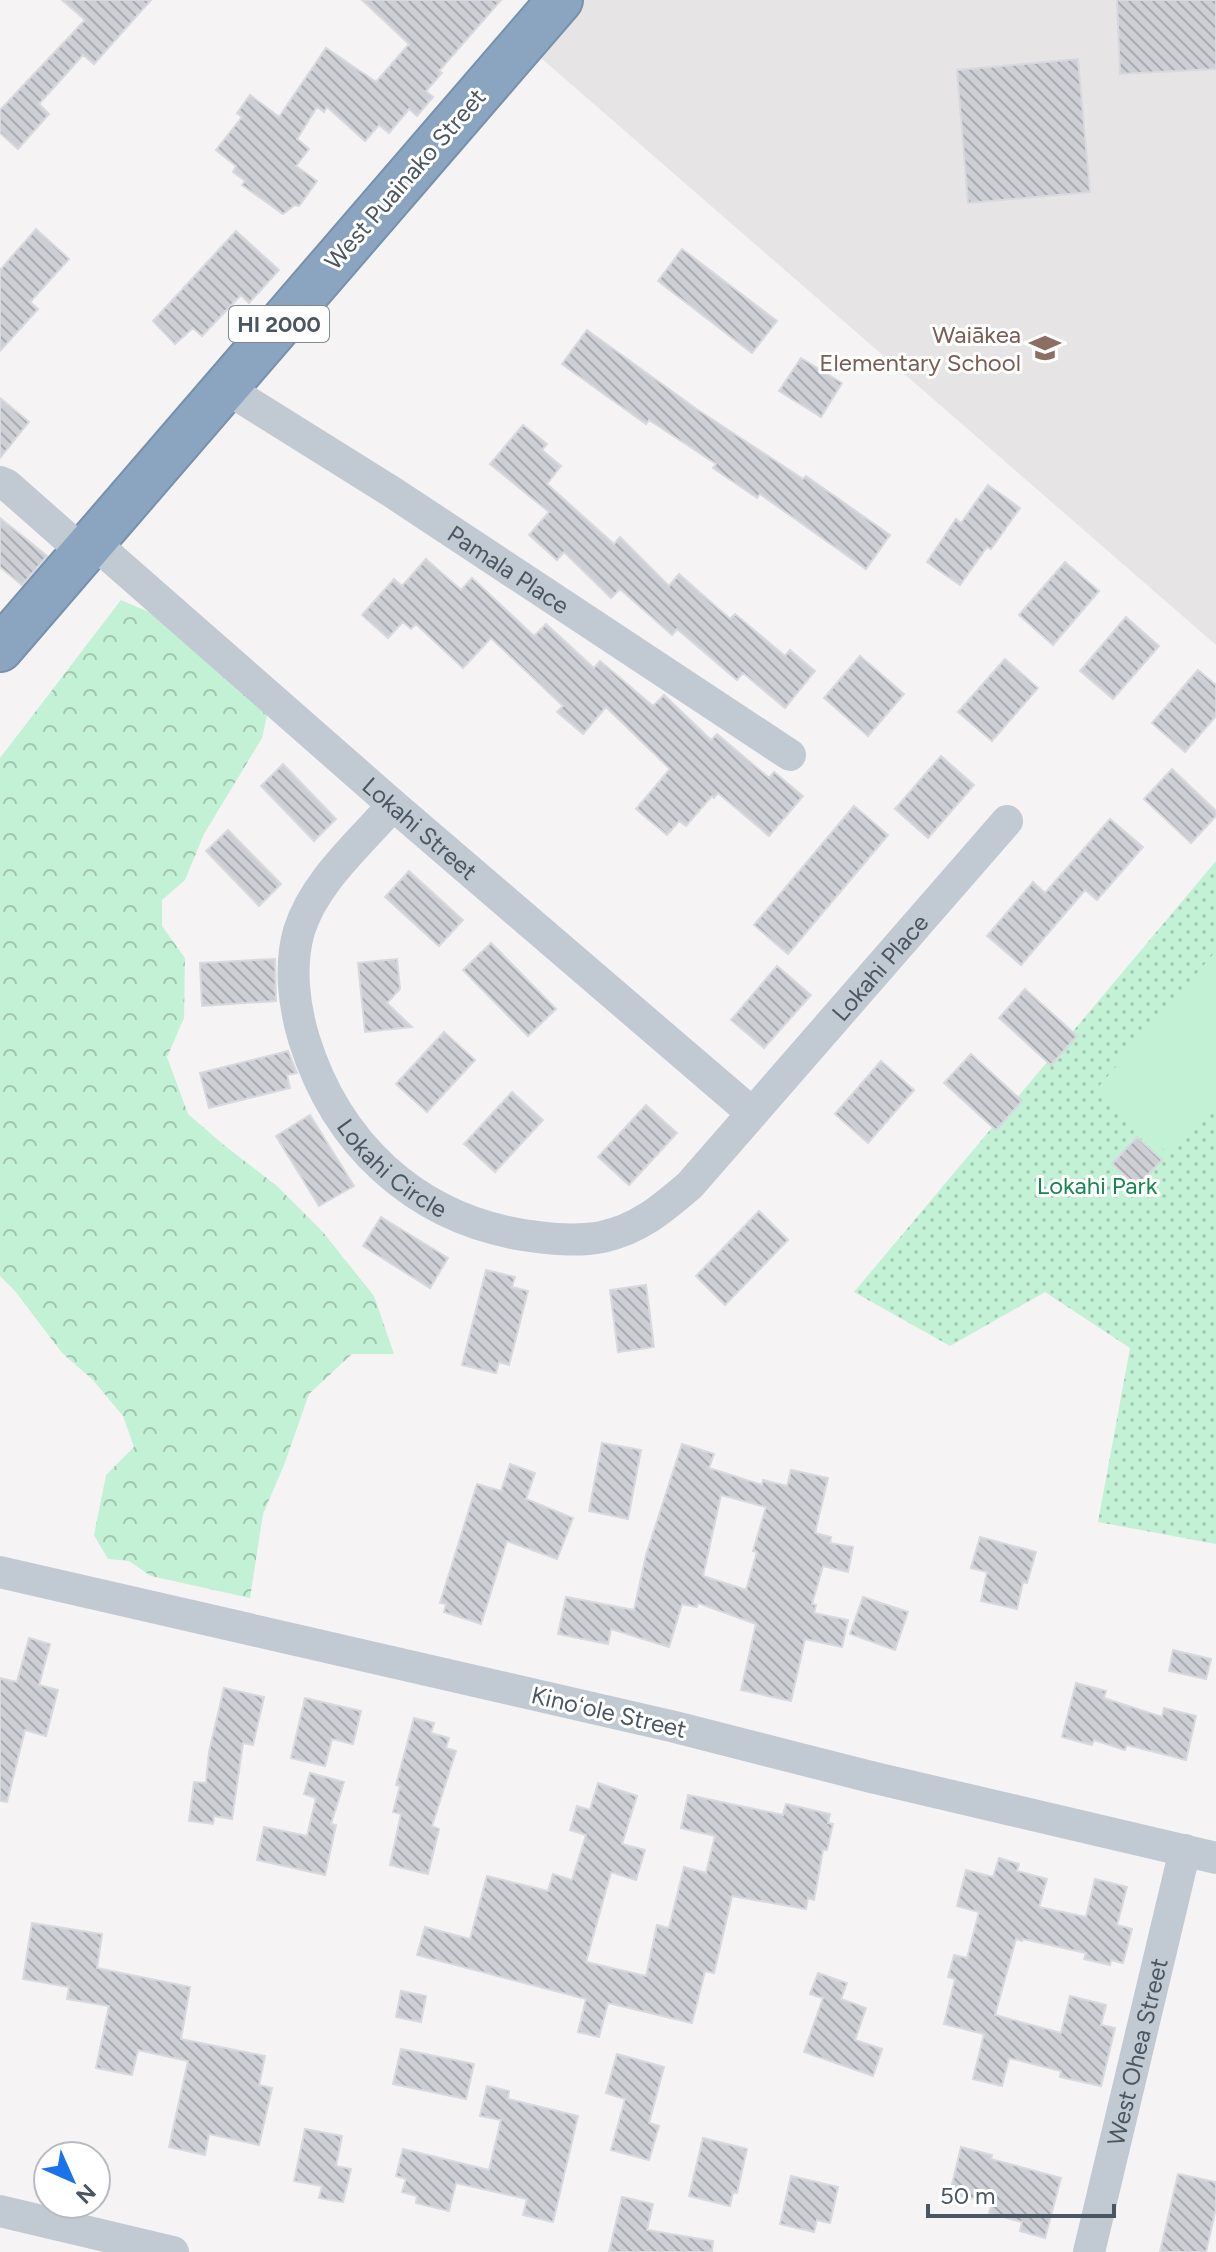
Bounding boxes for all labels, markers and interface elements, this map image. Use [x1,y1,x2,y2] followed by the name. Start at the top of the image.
[318,83,492,275] street label: West Puainako Street
[229,306,329,342] road number: HI 2000
[819,320,1021,377] place label: Waiākea Elementary School
[1028,331,1062,365] school or university icon: Waiākea Elementary School
[442,519,575,620] street label: Pamala Place
[357,771,483,886] street label: Lokahi Street
[825,908,934,1027] street label: Lokahi Place
[331,1113,452,1223] street label: Lokahi Circle
[1037,1171,1158,1200] park label: Lokahi Park
[529,1680,689,1744] street label: Kinoʻole Street
[1100,1955,1173,2148] street label: West Ohea Street
[32,2140,112,2220] north arrow
[928,2168,1114,2218] scale bar
[70,2178,101,2209] text: N
[940,2181,996,2210] text: 50 m

